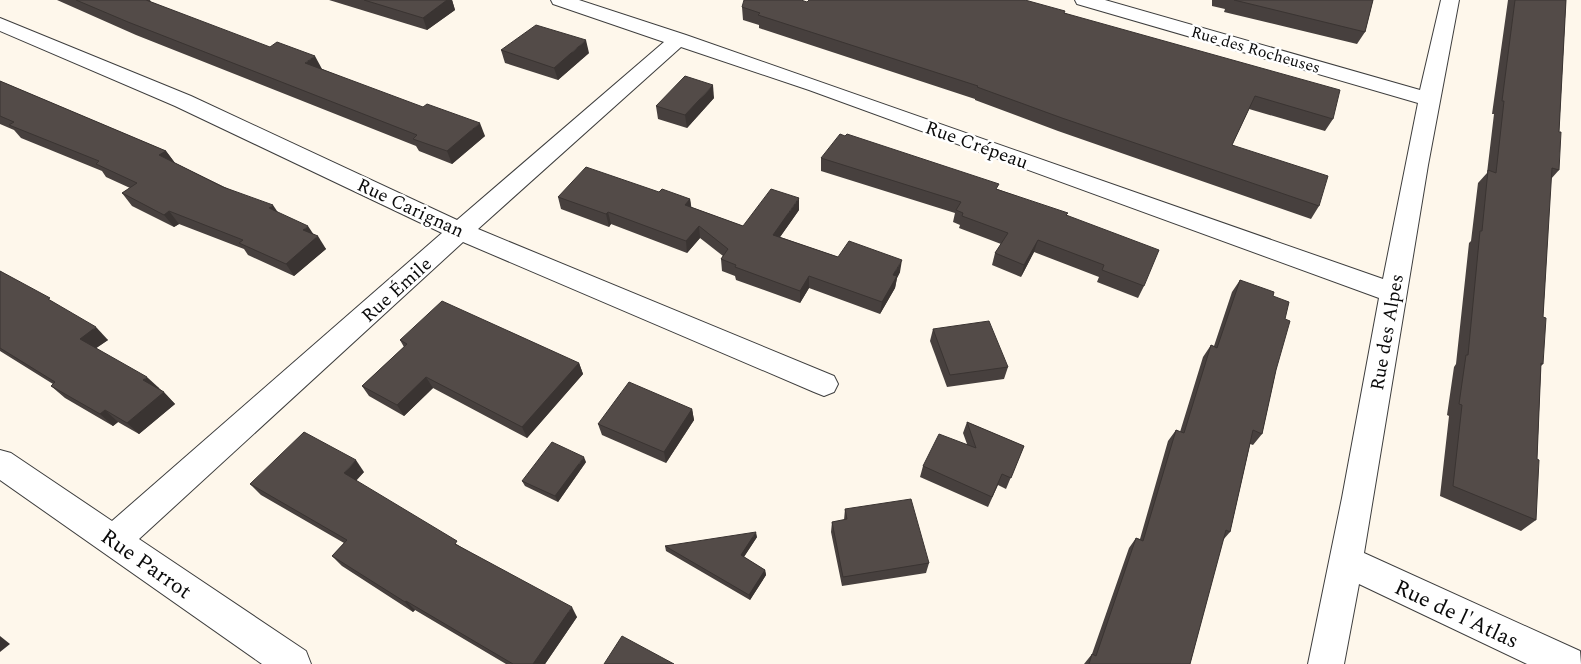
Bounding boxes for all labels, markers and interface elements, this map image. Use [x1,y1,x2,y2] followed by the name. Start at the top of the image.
[1188,20,1323,80] street label: Rue des Rocheuses
[921,113,1032,178] street label: Rue Crépeau
[352,171,469,246] street label: Rue Carignan
[355,250,439,330] street label: Rue Émile
[1363,272,1412,393] street label: Rue des Alpes
[94,521,199,608] street label: Rue Parrot
[1389,571,1524,658] street label: Rue de l'Atlas

